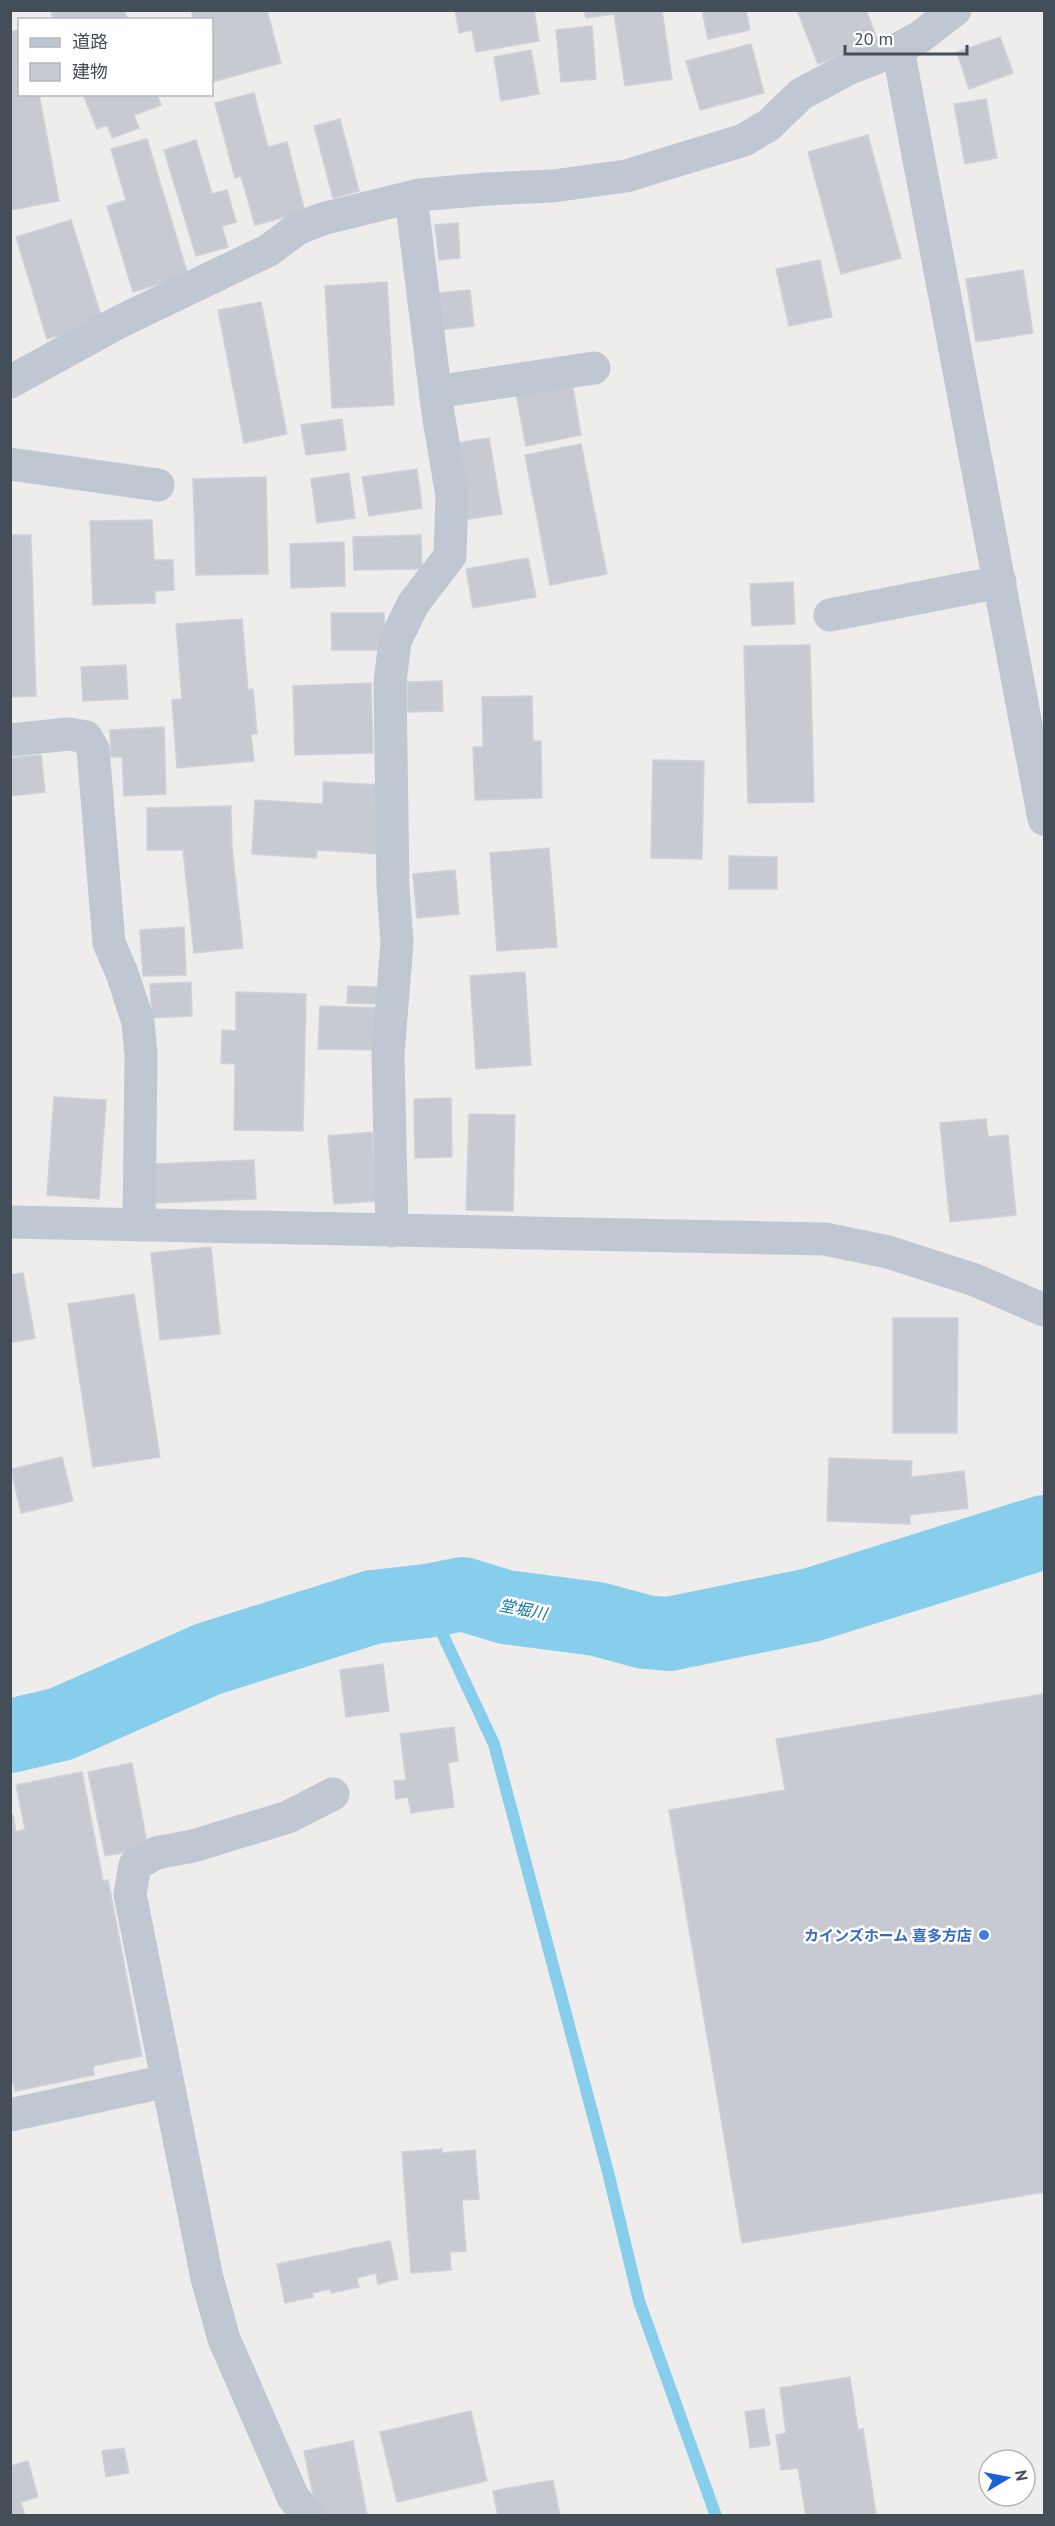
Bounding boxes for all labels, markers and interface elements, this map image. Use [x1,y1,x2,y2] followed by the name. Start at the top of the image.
[18,18,213,96] legend
[845,18,966,56] scale bar
[854,27,893,50] text: 20 m
[72,30,108,53] text: 道路
[72,60,108,83] text: 建物
[498,1595,550,1624] water label: 堂堀川
[804,1926,972,1945] place label: カインズホーム 喜多方店
[977,1928,991,1942] marker: カインズホーム 喜多方店
[977,2448,1037,2508] north arrow
[1011,2468,1033,2482] text: N

